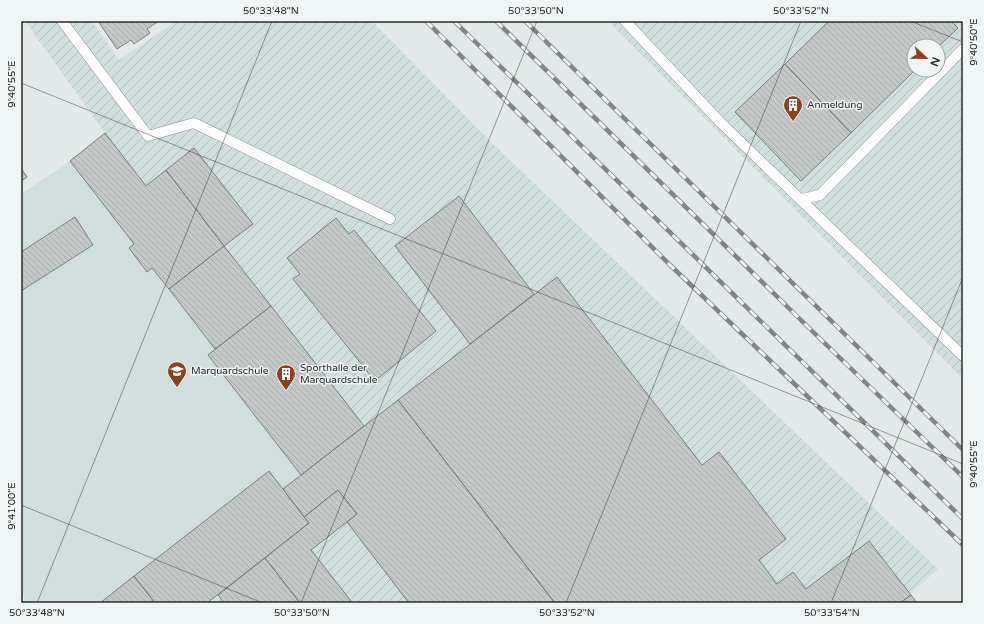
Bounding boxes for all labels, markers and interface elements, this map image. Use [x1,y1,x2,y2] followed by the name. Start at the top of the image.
[243,5,299,17] text: 50°33'48"N
[508,5,564,17] text: 50°33'50"N
[773,5,829,17] text: 50°33'52"N
[968,18,980,66] text: 9°40'50"E
[906,38,946,78] north arrow
[927,55,942,68] text: N
[6,60,18,108] text: 9°40'55"E
[782,94,804,122] building icon: Anmeldung
[807,99,863,111] place label: Anmeldung
[166,360,188,388] school or university icon: Marquardschule
[300,362,378,386] place label: Sporthalle der Marquardschule
[275,363,297,391] building icon: Sporthalle der Marquardschule
[191,365,269,377] place label: Marquardschule
[968,440,980,488] text: 9°40'55"E
[6,482,18,530] text: 9°41'00"E
[9,607,65,619] text: 50°33'48"N
[274,607,330,619] text: 50°33'50"N
[539,607,595,619] text: 50°33'52"N
[804,607,860,619] text: 50°33'54"N

